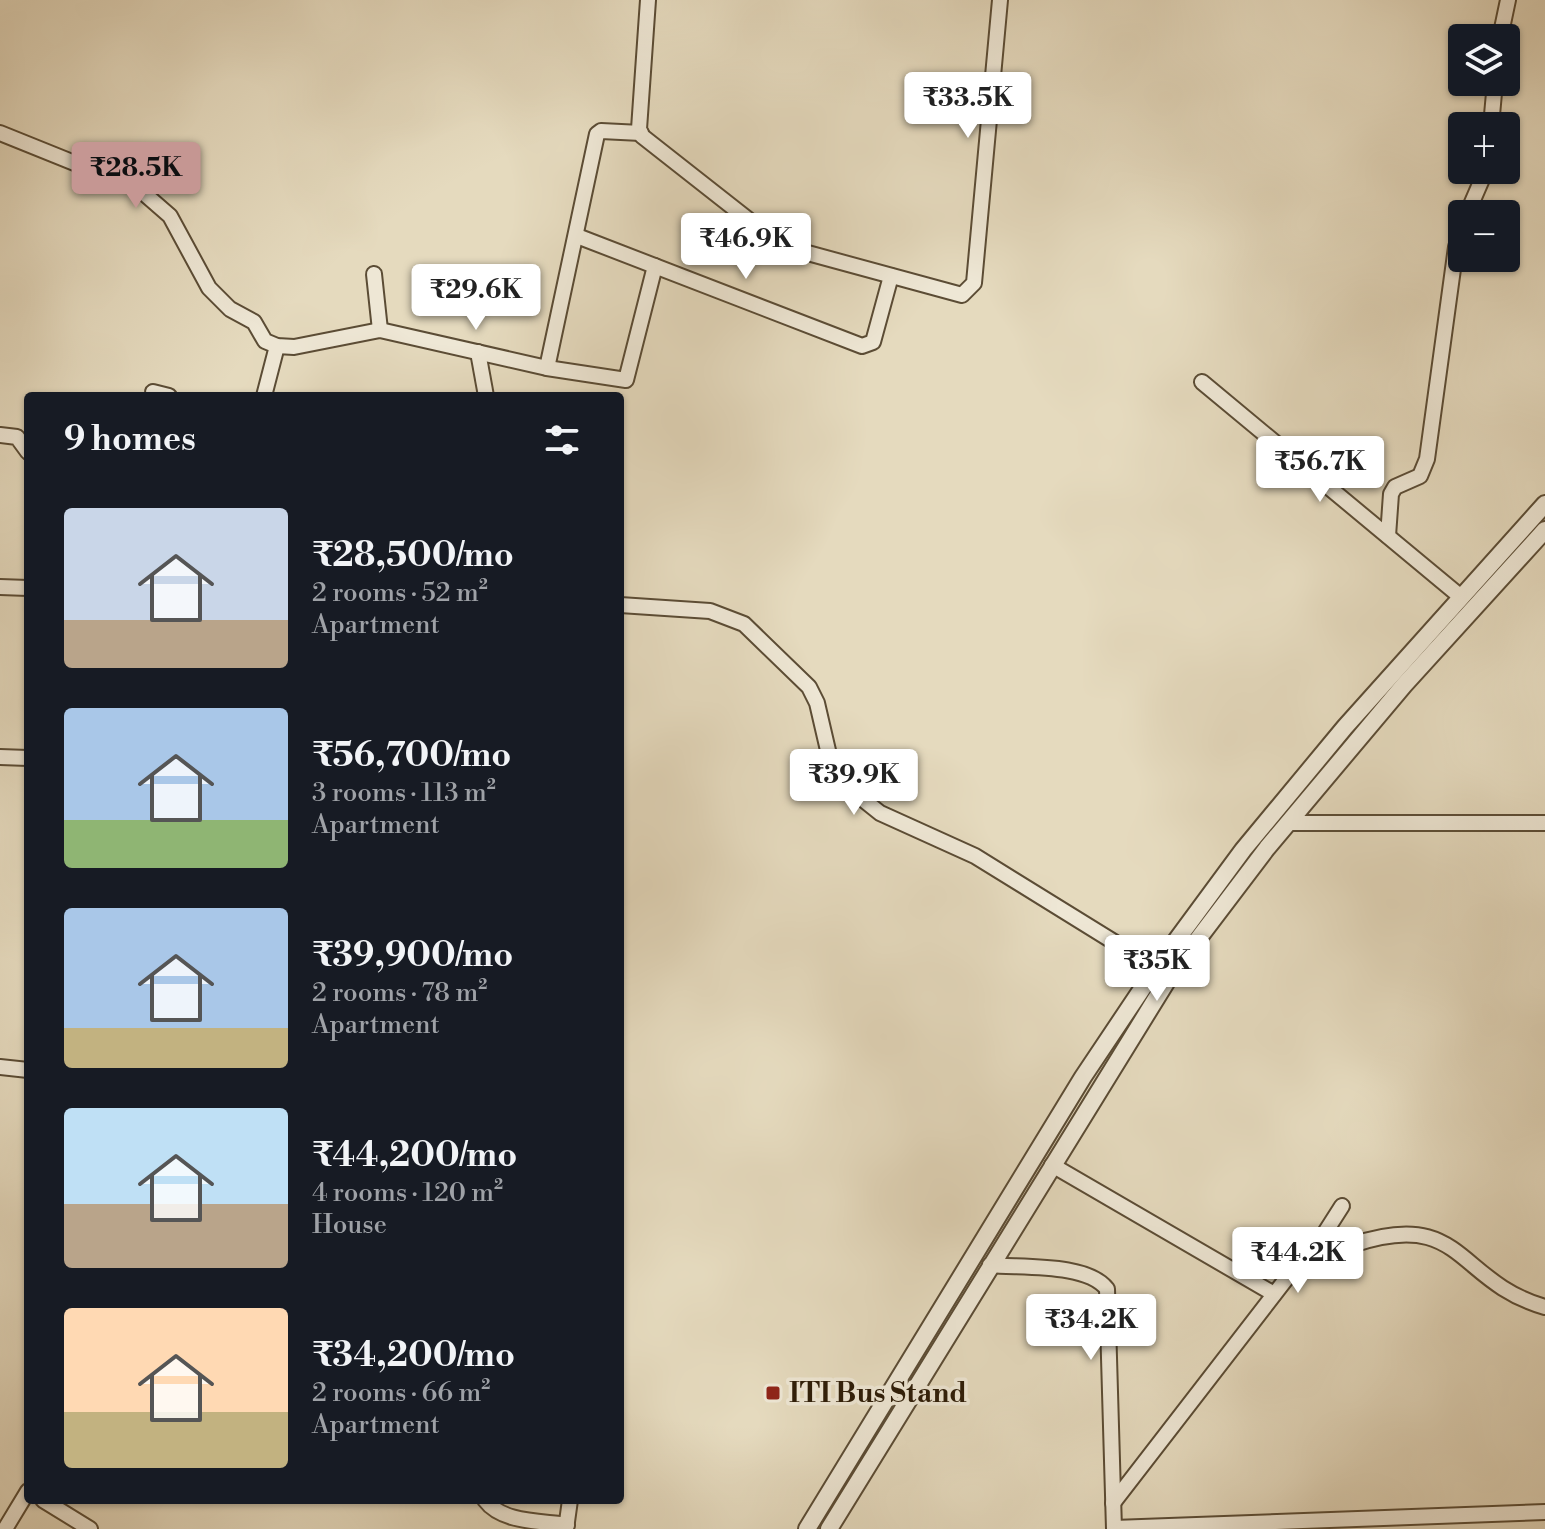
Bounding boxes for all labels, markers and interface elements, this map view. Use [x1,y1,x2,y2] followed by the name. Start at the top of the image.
[1448,24,1520,272] map controls
[1448,24,1520,96] button: layers
[903,72,1033,140] pin: ₹33.5K
[922,82,1014,114] text: ₹33.5K
[1448,112,1520,184] button: +
[71,142,201,210] pin: ₹28.5K
[90,152,182,184] text: ₹28.5K
[1448,200,1520,272] button: −
[681,213,811,281] pin: ₹46.9K
[699,223,793,255] text: ₹46.9K
[411,264,541,332] pin: ₹29.6K
[430,274,522,306] text: ₹29.6K
[540,418,584,462] icon: filters
[64,419,196,461] text: 9 homes
[1255,436,1385,504] pin: ₹56.7K
[1274,446,1366,478] text: ₹56.7K
[312,535,514,577] text: ₹28,500/mo
[128,540,224,636] icon: home
[312,577,488,609] text: 2 rooms · 52 m²
[312,609,440,641] text: Apartment
[312,735,511,777] text: ₹56,700/mo
[128,740,224,836] icon: home
[789,749,919,817] pin: ₹39.9K
[808,759,900,791] text: ₹39.9K
[312,777,496,809] text: 3 rooms · 113 m²
[312,809,440,841] text: Apartment
[312,935,513,977] text: ₹39,900/mo
[1110,935,1204,1003] pin: ₹35K
[128,940,224,1036] icon: home
[1123,945,1191,977] text: ₹35K
[312,977,487,1009] text: 2 rooms · 78 m²
[312,1009,440,1041] text: Apartment
[312,1135,517,1177] text: ₹44,200/mo
[128,1140,224,1236] icon: home
[312,1177,503,1209] text: 4 rooms · 120 m²
[312,1209,387,1241] text: House
[1233,1227,1363,1295] pin: ₹44.2K
[1250,1237,1346,1269] text: ₹44.2K
[1026,1294,1156,1362] pin: ₹34.2K
[1044,1304,1138,1336] text: ₹34.2K
[312,1335,515,1377] text: ₹34,200/mo
[128,1340,224,1436] icon: home
[789,1376,967,1411] place label: ITI Bus Stand
[312,1377,490,1409] text: 2 rooms · 66 m²
[764,1384,782,1402] marker: ITI Bus Stand
[312,1409,440,1441] text: Apartment

